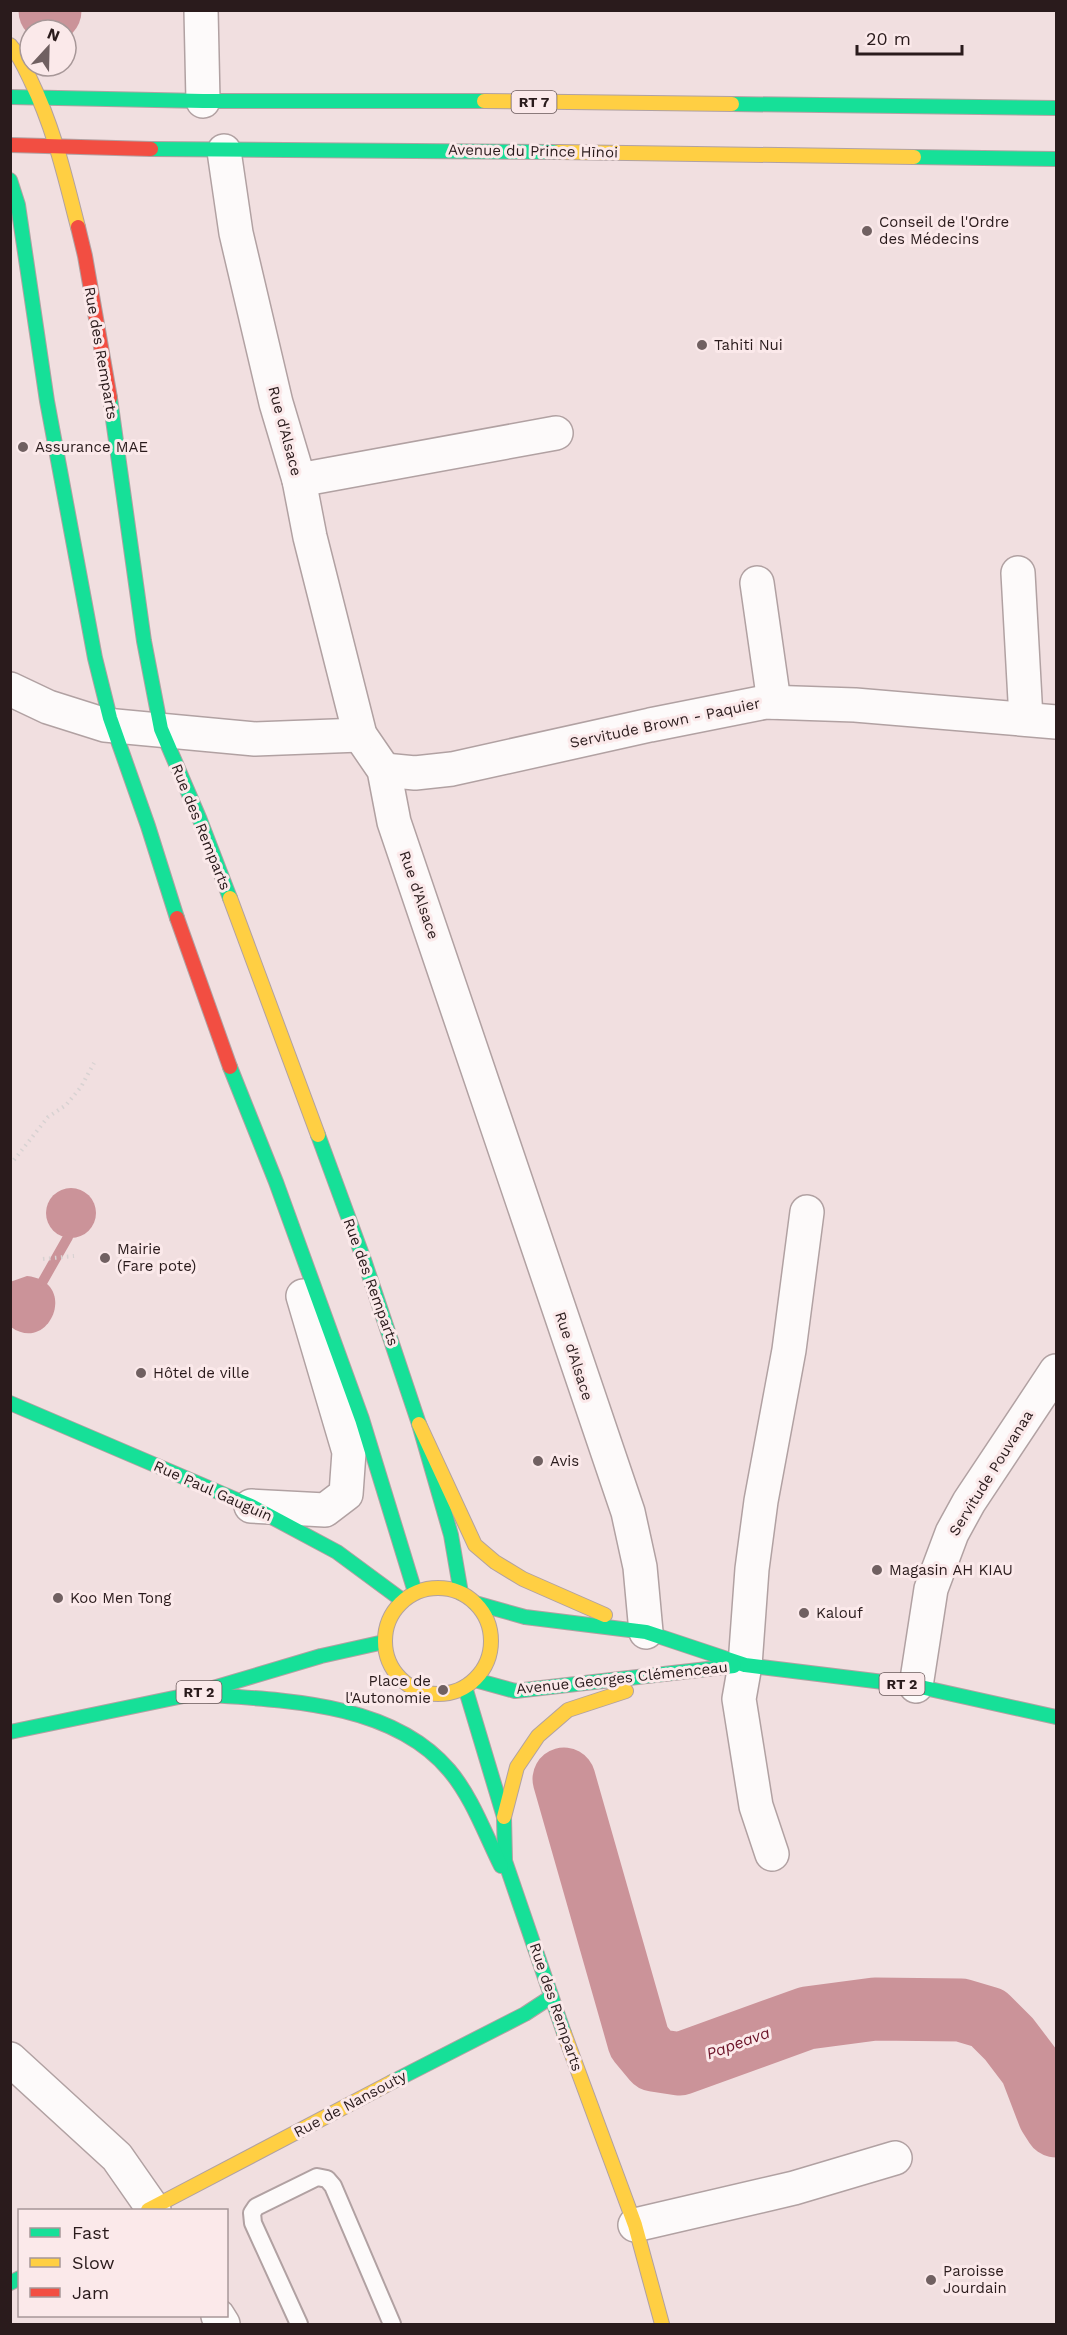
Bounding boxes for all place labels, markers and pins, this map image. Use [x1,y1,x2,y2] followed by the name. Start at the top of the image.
[879,213,1009,248] place label: Conseil de l'Ordre des Médecins
[860,224,874,238] marker: Conseil de l'Ordre des Médecins
[714,336,783,354] place label: Tahiti Nui
[695,338,709,352] marker: Tahiti Nui
[35,438,148,456] place label: Assurance MAE
[16,440,30,454] marker: Assurance MAE
[117,1240,196,1275] place label: Mairie (Fare pote)
[98,1251,112,1265] marker: Mairie (Fare pote)
[153,1364,249,1382] place label: Hôtel de ville
[134,1366,148,1380] marker: Hôtel de ville
[550,1452,579,1470] place label: Avis
[531,1454,545,1468] marker: Avis
[889,1561,1013,1579] place label: Magasin AH KIAU
[870,1563,884,1577] marker: Magasin AH KIAU
[70,1589,171,1607] place label: Koo Men Tong
[51,1591,65,1605] marker: Koo Men Tong
[816,1604,863,1622] place label: Kalouf
[797,1606,811,1620] marker: Kalouf
[345,1672,431,1707] place label: Place de l'Autonomie
[436,1683,450,1697] marker: Place de l'Autonomie
[943,2262,1007,2297] place label: Paroisse Jourdain
[924,2273,938,2287] marker: Paroisse Jourdain

